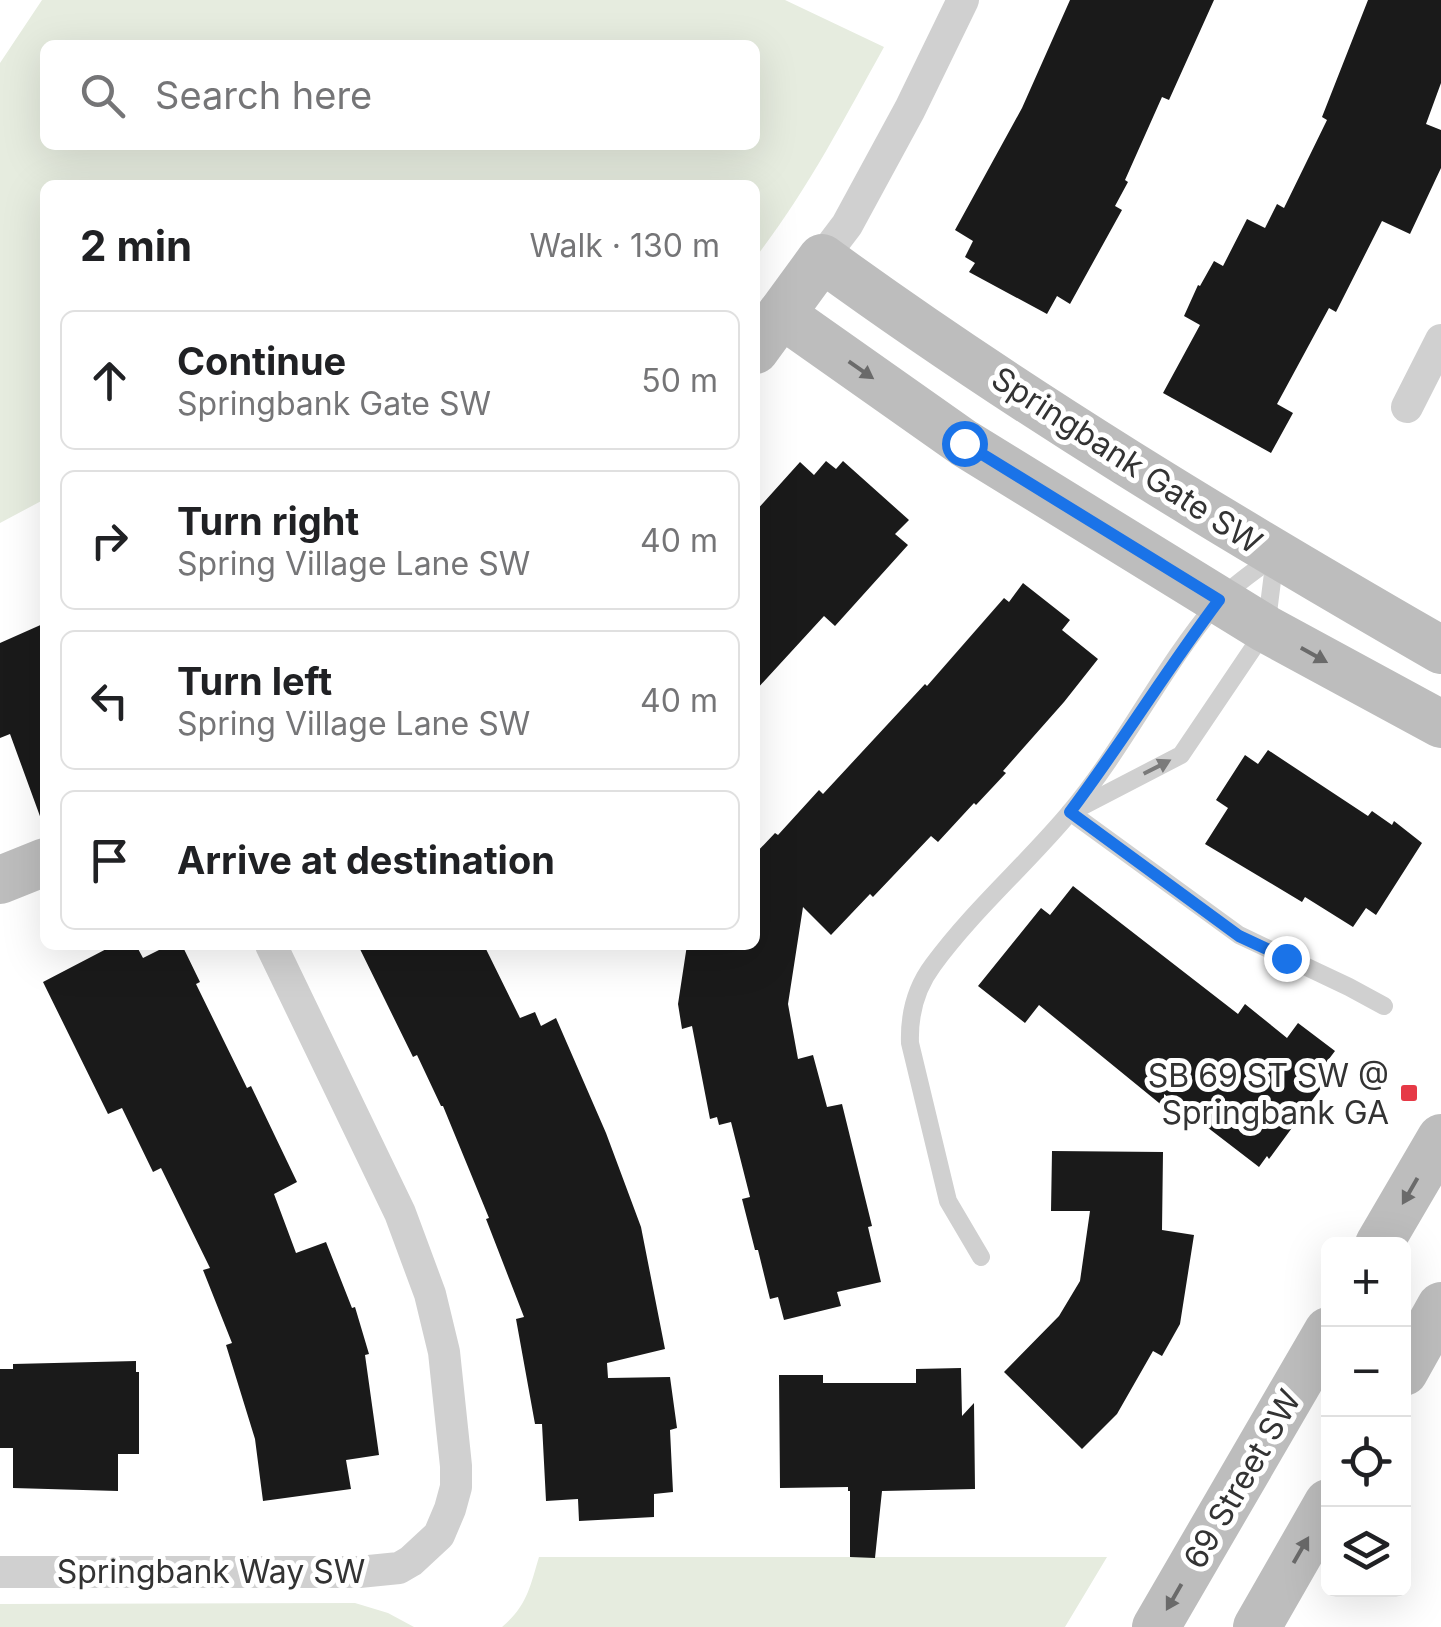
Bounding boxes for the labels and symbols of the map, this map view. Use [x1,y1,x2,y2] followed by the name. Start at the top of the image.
[985,358,1269,562] street label: Springbank Gate SW
[848,360,874,379] one-way arrow
[942,421,988,467] route start
[1299,647,1328,664] one-way arrow
[1142,759,1171,776] one-way arrow
[1264,936,1310,982] route end
[1148,1056,1389,1132] place label: SB 69 ST SW @ Springbank GA
[1398,1082,1420,1104] marker: SB 69 ST SW @ Springbank GA
[1402,1177,1419,1205] one-way arrow
[1175,1383,1309,1575] street label: 69 Street SW
[1293,1536,1310,1565] one-way arrow
[57,1552,365,1591] street label: Springbank Way SW
[1166,1583,1183,1611] one-way arrow

